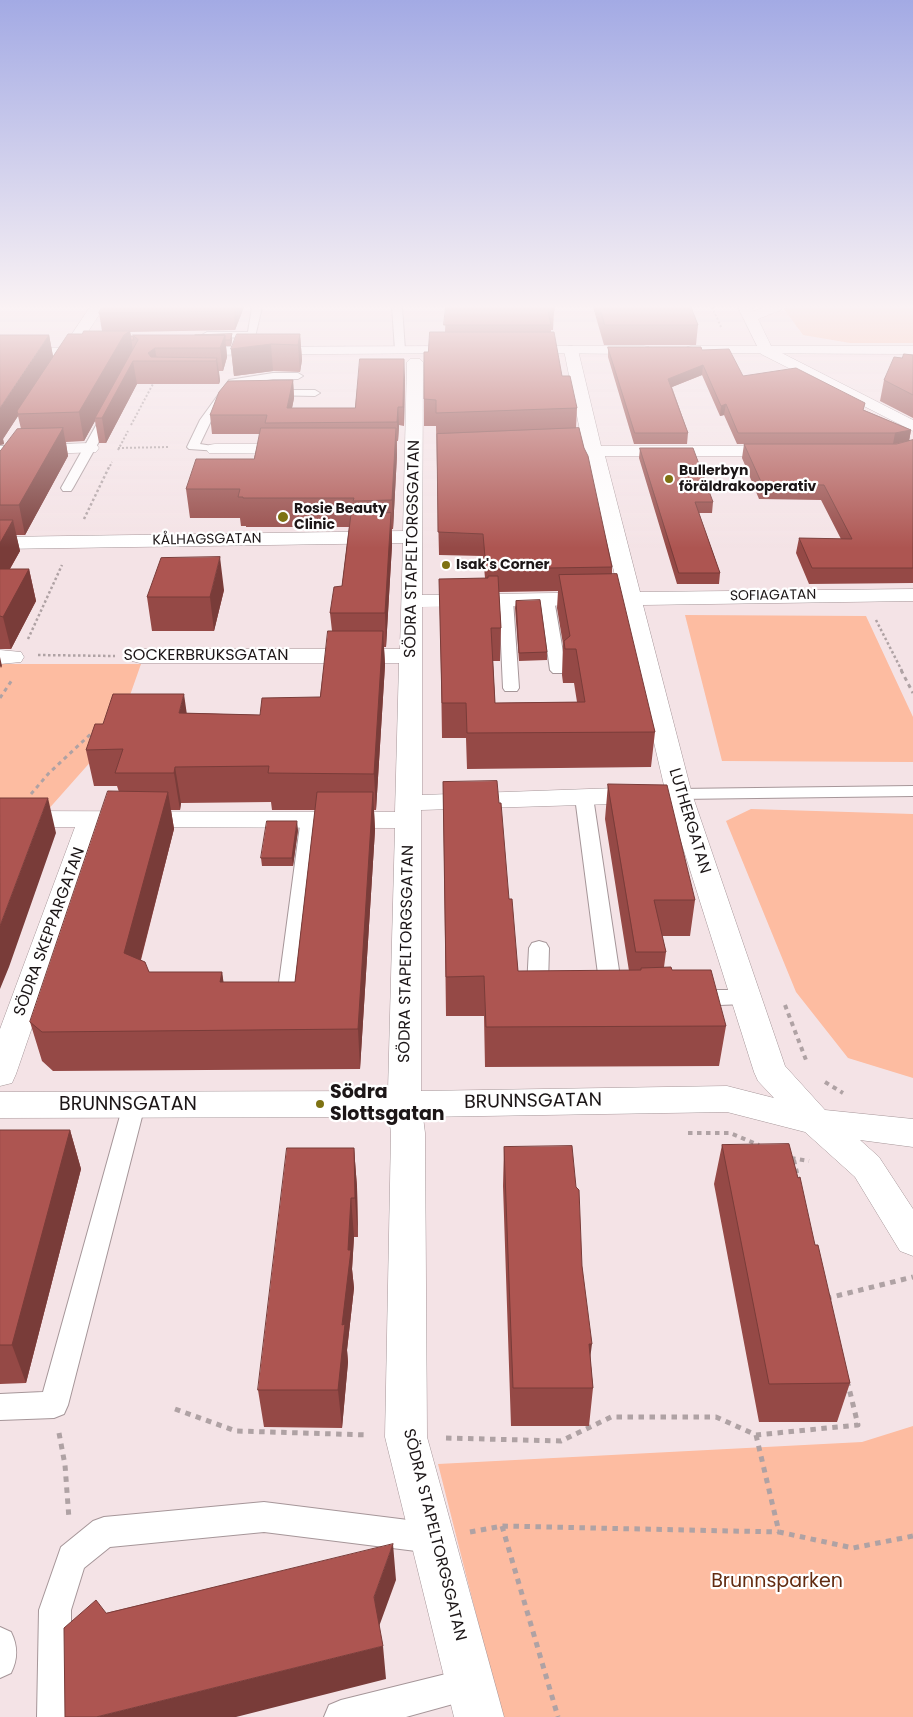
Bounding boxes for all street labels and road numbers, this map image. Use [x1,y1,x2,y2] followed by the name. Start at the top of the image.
[401,440,425,658] street label: SÖDRA STAPELTORGSGATAN
[152,531,262,549] street label: KÅLHAGSGATAN
[730,587,816,605] street label: SOFIAGATAN
[123,646,289,666] street label: SOCKERBRUKSGATAN
[664,766,714,876] street label: LUTHERGATAN
[11,845,89,1019] street label: SÖDRA SKEPPARGATAN
[395,845,419,1063] street label: SÖDRA STAPELTORGSGATAN
[464,1089,602,1115] street label: BRUNNSGATAN
[59,1094,197,1116] street label: BRUNNSGATAN
[398,1427,470,1643] street label: SÖDRA STAPELTORGSGATAN

